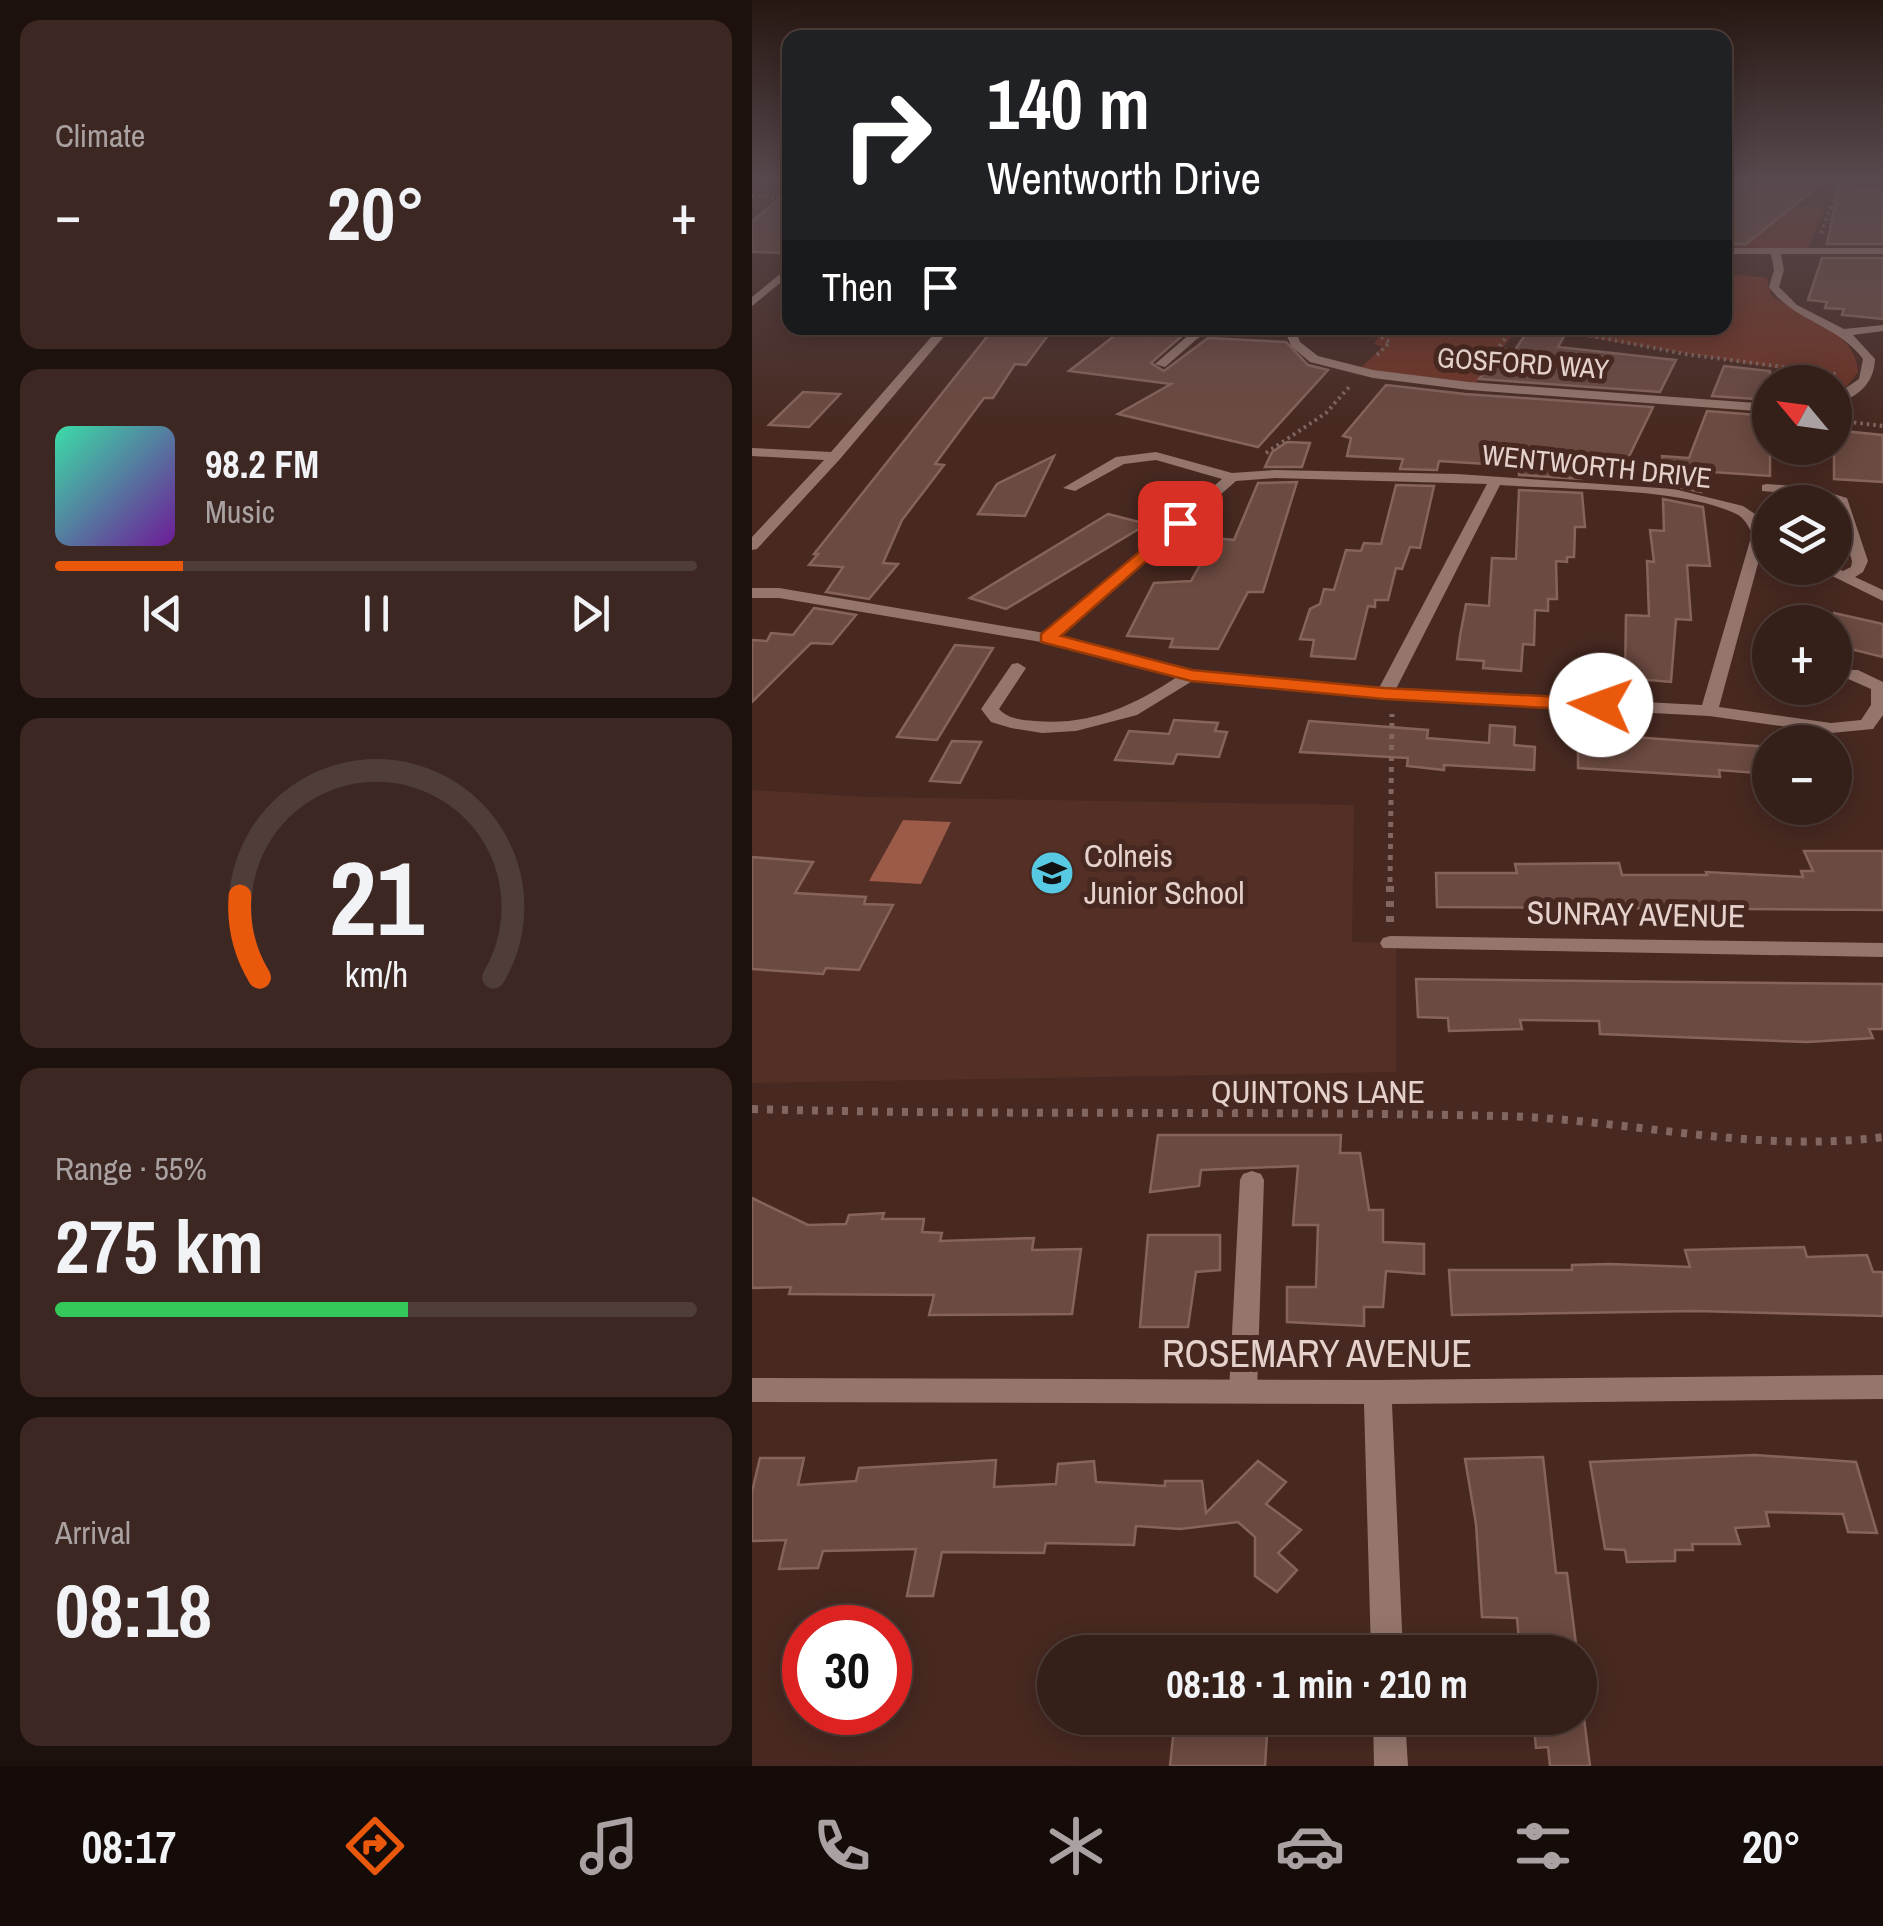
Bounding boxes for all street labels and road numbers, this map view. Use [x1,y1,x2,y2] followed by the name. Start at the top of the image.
[1436,338,1611,388] street label: GOSFORD WAY
[1480,435,1714,497] street label: WENTWORTH DRIVE
[1526,891,1746,937] street label: SUNRAY AVENUE
[1211,1070,1425,1113] street label: QUINTONS LANE
[1162,1328,1472,1379] street label: ROSEMARY AVENUE

